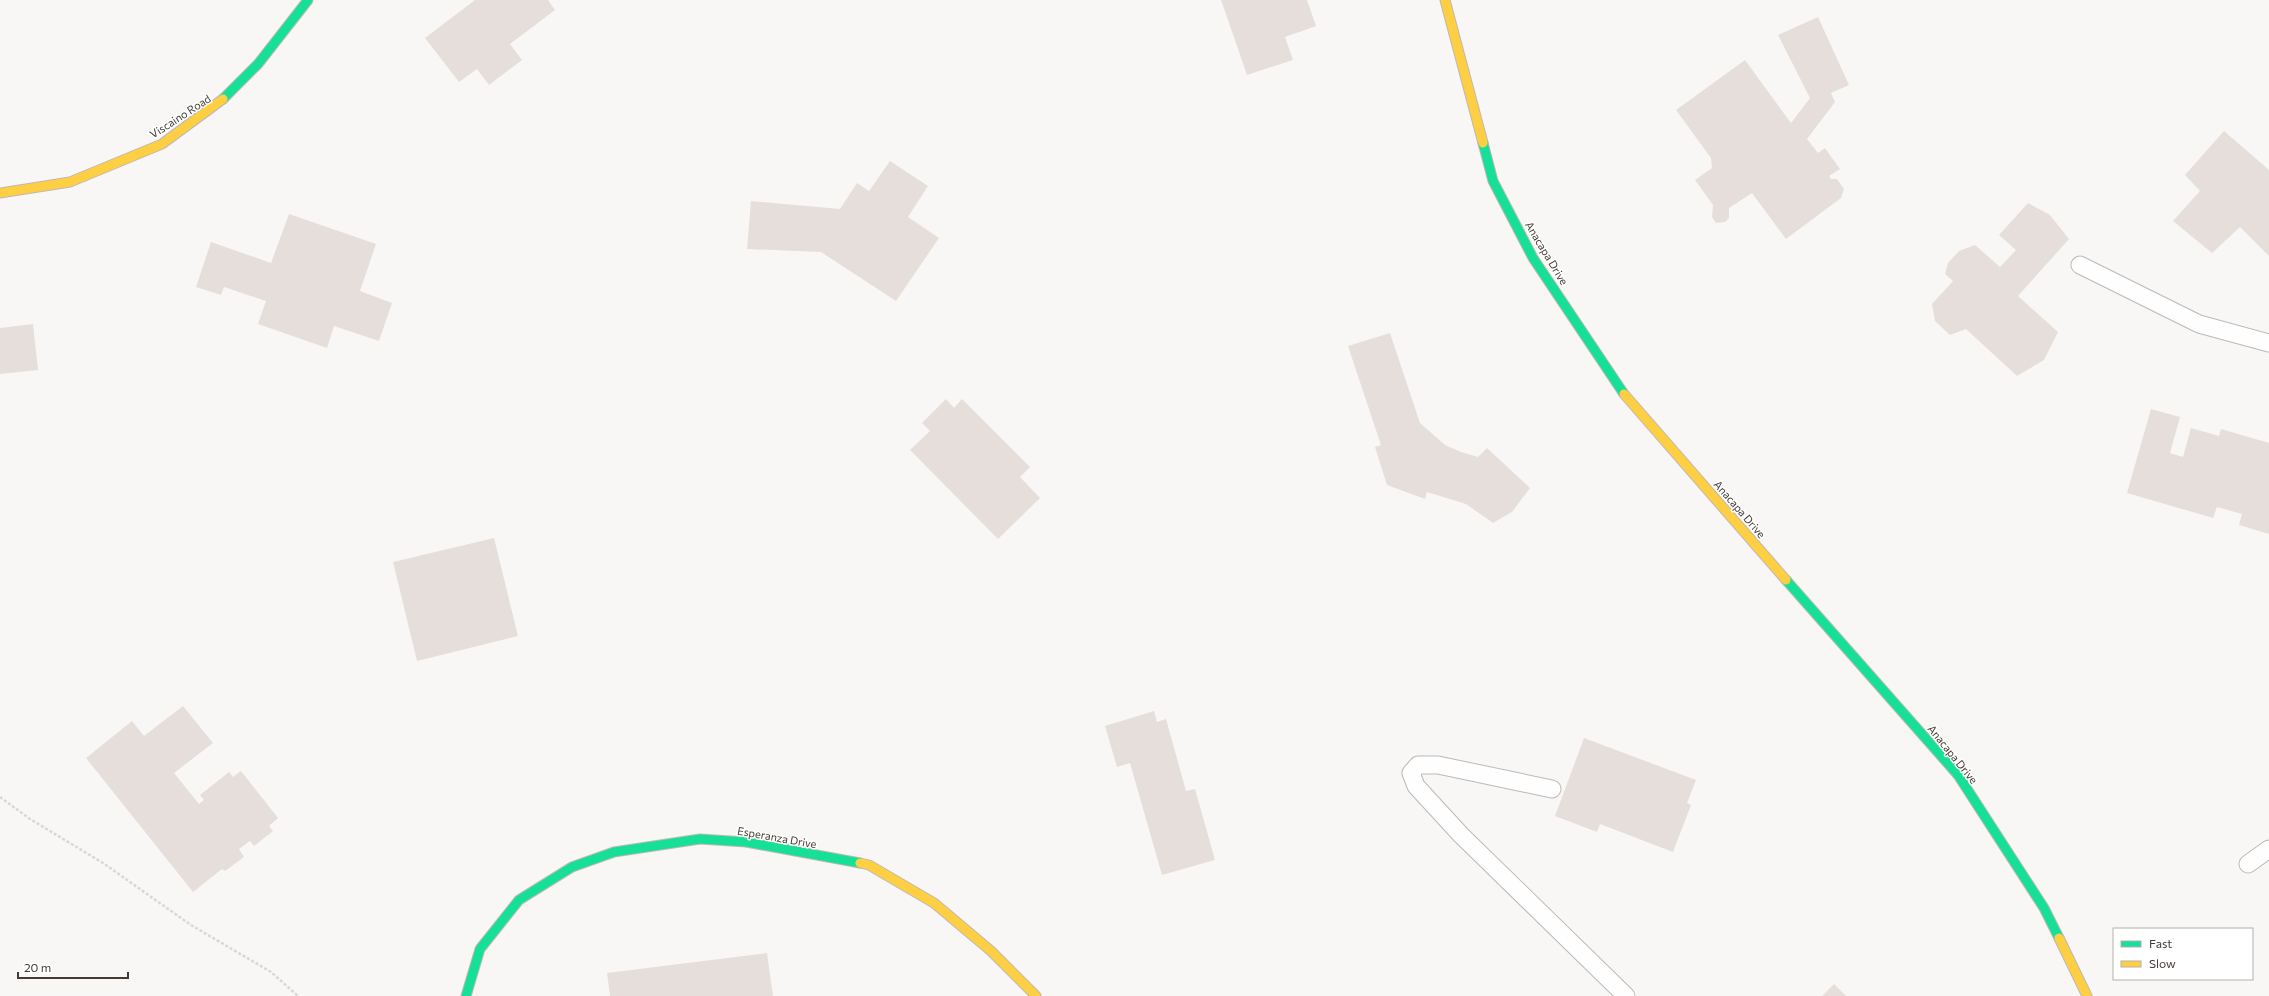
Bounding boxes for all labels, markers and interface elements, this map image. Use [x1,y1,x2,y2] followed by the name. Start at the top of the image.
[147,91,213,141] street label: Viscaino Road
[1523,219,1571,287] street label: Anacapa Drive
[1712,478,1769,540] street label: Anacapa Drive
[1925,722,1981,786] street label: Anacapa Drive
[736,824,818,850] street label: Esperanza Drive
[2113,928,2253,980] legend
[2149,936,2172,950] text: Fast
[18,954,128,980] scale bar
[2149,956,2176,970] text: Slow
[24,960,51,974] text: 20 m

